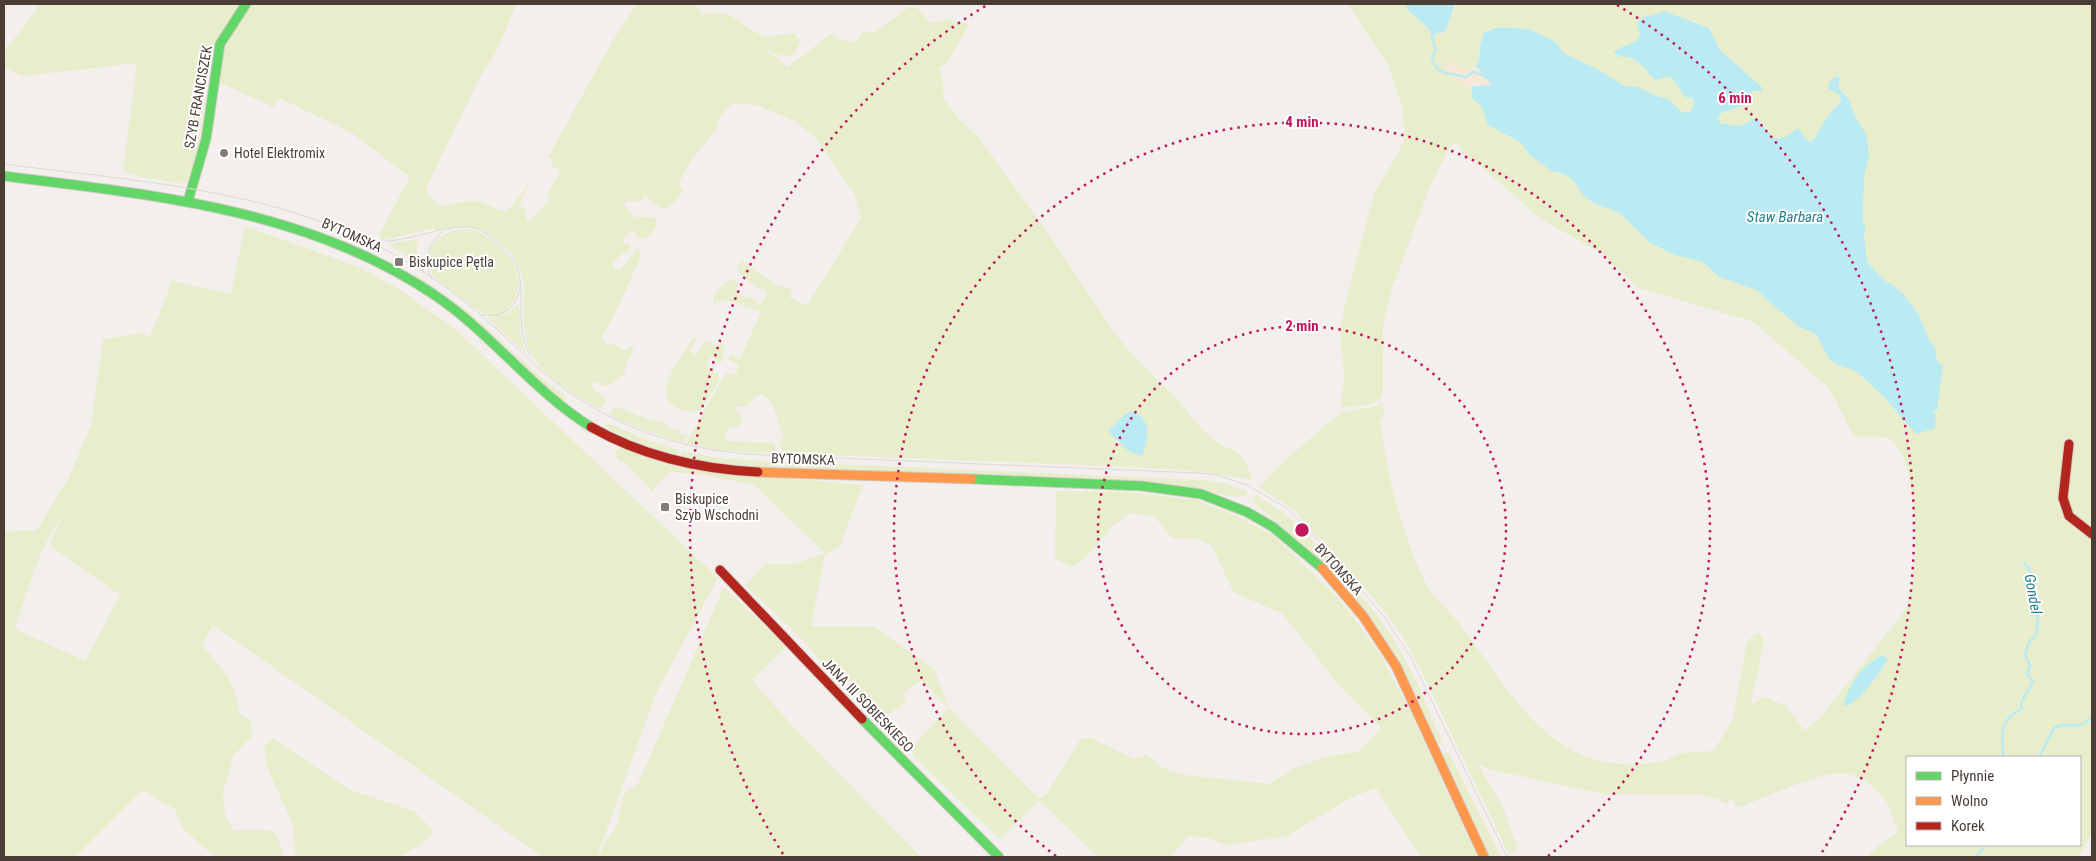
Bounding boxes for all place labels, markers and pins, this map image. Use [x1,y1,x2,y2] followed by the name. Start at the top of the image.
[234,145,325,161] place label: Hotel Elektromix
[218,147,230,159] marker: Hotel Elektromix
[409,254,494,270] place label: Biskupice Pętla
[393,256,405,268] marker: Biskupice Pętla
[675,491,759,523] place label: Biskupice Szyb Wschodni
[659,501,671,513] marker: Biskupice Szyb Wschodni
[1293,521,1311,539] centre of rings

